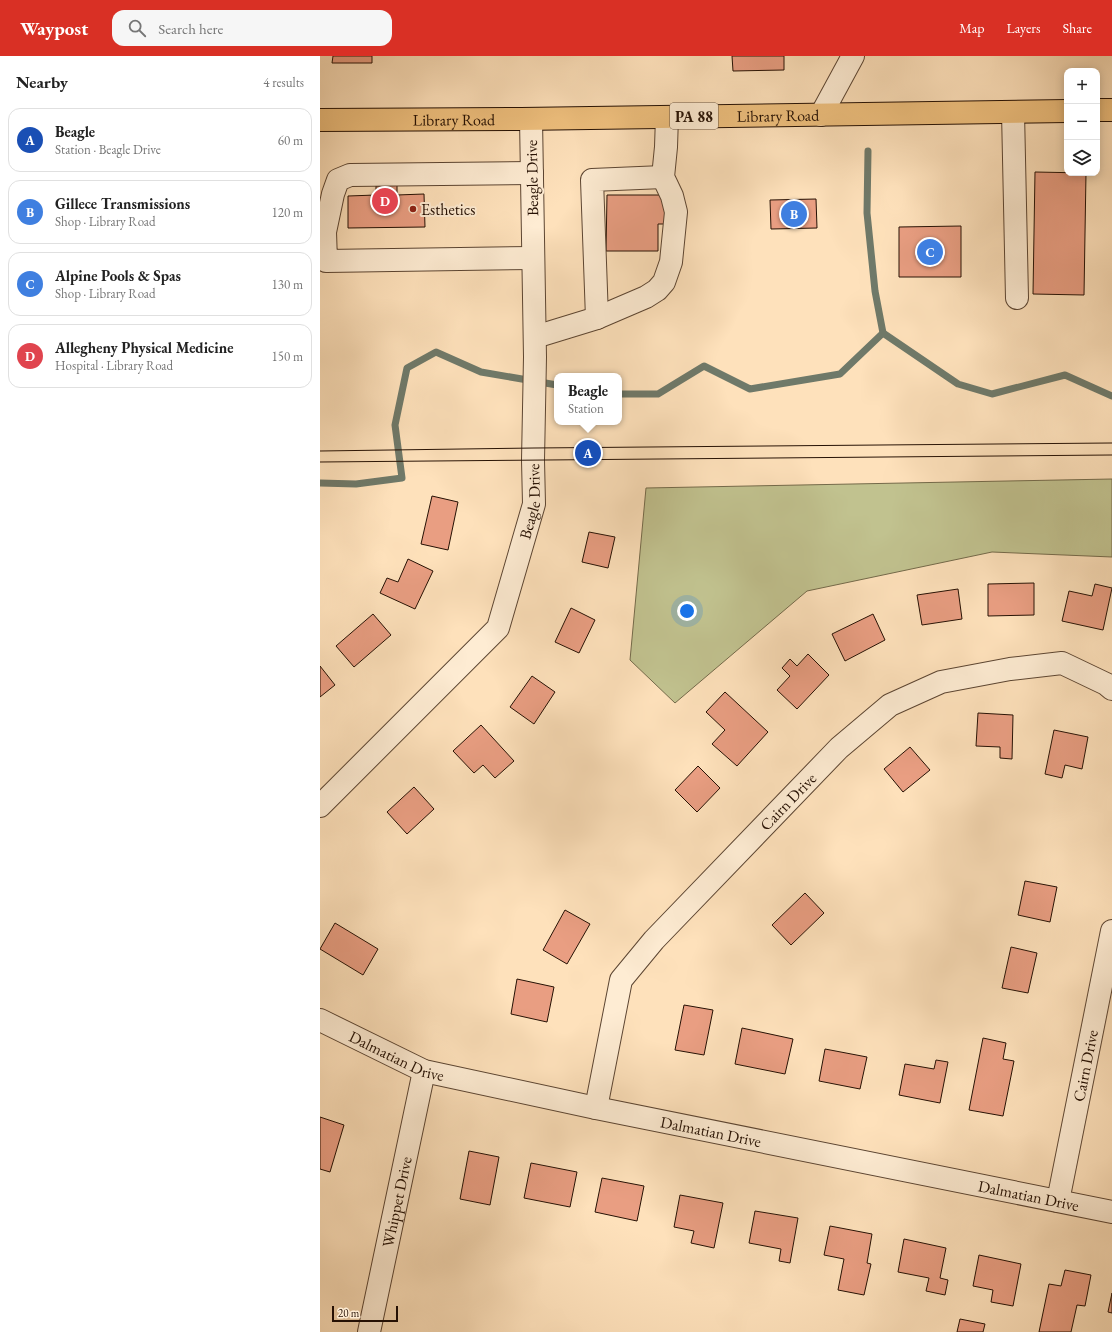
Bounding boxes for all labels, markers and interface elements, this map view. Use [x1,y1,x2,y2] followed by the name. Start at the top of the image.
[112,10,392,46] search box
[20,16,88,41] text: Waypost
[126,17,148,39] icon: search
[158,19,223,38] text: Search here
[959,19,984,37] text: Map
[1006,19,1041,37] text: Layers
[1063,19,1092,37] text: Share
[1064,68,1100,176] map controls
[1064,68,1100,104] button: +
[16,71,68,93] text: Nearby
[263,74,304,91] text: 4 results
[670,103,718,129] road number: PA 88
[737,104,820,126] street label: Library Road
[1064,104,1100,140] button: −
[413,109,496,130] street label: Library Road
[55,122,95,141] text: Beagle
[25,132,35,149] text: A
[278,132,303,149] text: 60 m
[521,140,543,216] street label: Beagle Drive
[1064,140,1100,176] button: layers
[55,141,161,158] text: Station · Beagle Drive
[372,186,398,216] pin: D
[55,194,190,213] text: Gillece Transmissions
[421,199,475,220] place label: Esthetics
[781,199,807,229] pin: B
[26,204,34,221] text: B
[272,204,303,221] text: 120 m
[408,204,418,214] marker: Esthetics
[55,213,156,230] text: Shop · Library Road
[917,237,943,267] pin: C
[55,266,181,285] text: Alpine Pools & Spas
[25,276,35,293] text: C
[272,276,303,293] text: 130 m
[55,285,156,302] text: Shop · Library Road
[55,338,233,357] text: Allegheny Physical Medicine
[25,348,35,365] text: D
[272,348,303,365] text: 150 m
[55,357,173,374] text: Hospital · Library Road
[554,373,622,425] popup
[568,381,608,400] text: Beagle
[568,400,604,417] text: Station
[575,438,601,468] pin: A
[514,463,545,542] street label: Beagle Drive
[677,601,697,621] your location
[755,768,821,835] street label: Cairn Drive
[346,1025,446,1086] street label: Dalmatian Drive
[1068,1028,1103,1103] street label: Cairn Drive
[659,1111,763,1152] street label: Dalmatian Drive
[377,1155,416,1249] street label: Whippet Drive
[976,1175,1081,1216] street label: Dalmatian Drive
[332,1304,398,1323] scale bar
[338,1306,359,1320] text: 20 m

